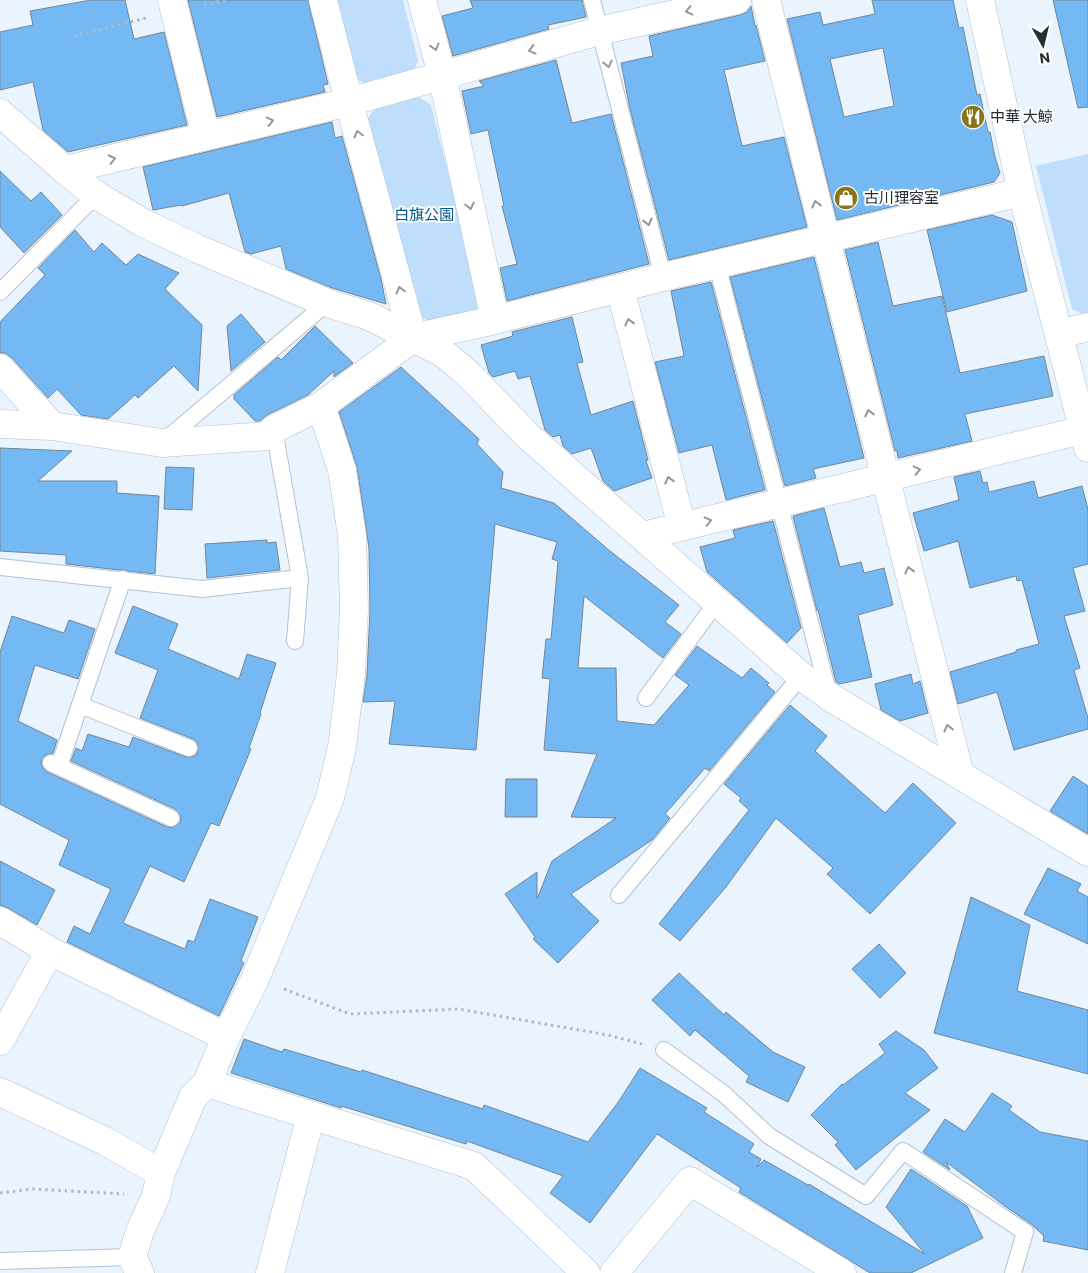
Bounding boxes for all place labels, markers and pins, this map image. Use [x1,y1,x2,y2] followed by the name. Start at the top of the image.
[960,104,986,130] restaurant icon: 中華 大鯨
[990,107,1053,125] place label: 中華 大鯨
[833,185,859,211] shop icon: 古川理容室
[864,188,939,206] place label: 古川理容室

